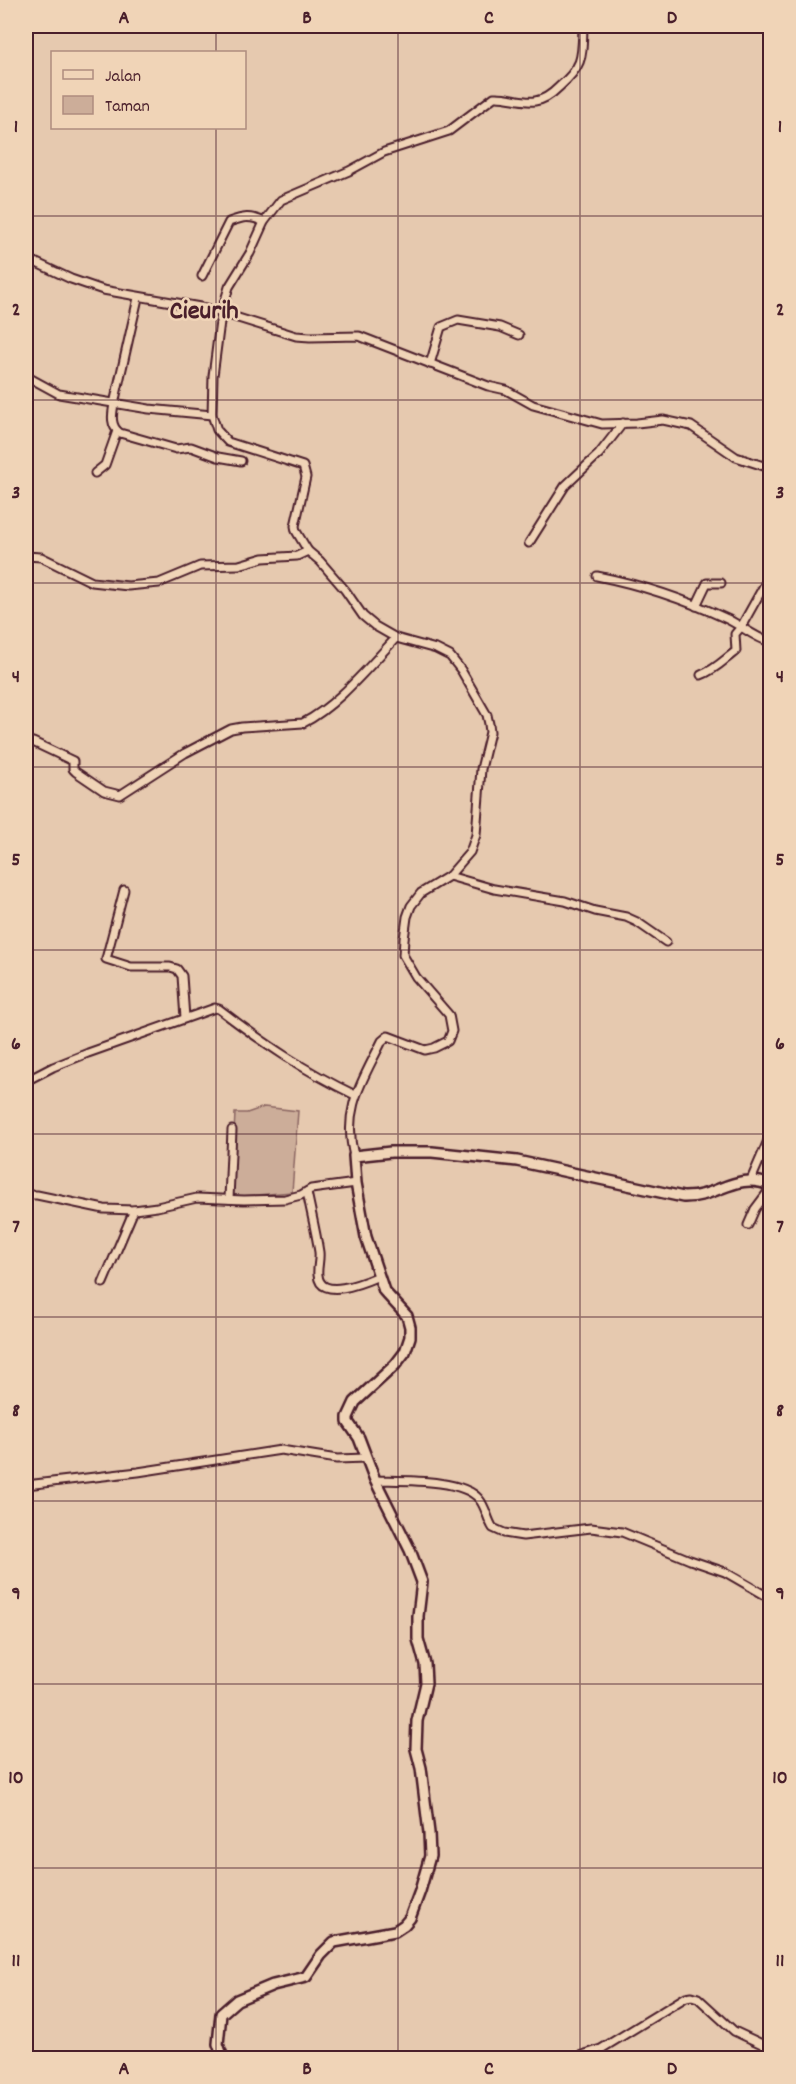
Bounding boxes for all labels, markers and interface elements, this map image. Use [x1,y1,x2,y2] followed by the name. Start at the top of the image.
[119,5,130,33] text: A
[302,5,312,33] text: B
[484,5,494,33] text: C
[667,5,678,33] text: D
[51,51,246,129] legend
[105,65,141,90] text: Jalan
[105,95,150,120] text: Taman
[14,114,18,142] text: 1
[778,114,782,142] text: 1
[169,293,239,332] district label: Cieurih
[12,297,20,325] text: 2
[776,297,784,325] text: 2
[12,480,20,508] text: 3
[776,480,784,508] text: 3
[12,664,20,692] text: 4
[776,664,784,692] text: 4
[11,847,21,875] text: 5
[775,847,785,875] text: 5
[11,1031,21,1059] text: 6
[775,1031,785,1059] text: 6
[12,1214,20,1242] text: 7
[776,1214,784,1242] text: 7
[12,1398,20,1426] text: 8
[776,1398,784,1426] text: 8
[11,1581,21,1609] text: 9
[775,1581,785,1609] text: 9
[8,1765,24,1793] text: 10
[772,1765,788,1793] text: 10
[12,1948,20,1976] text: 11
[776,1948,784,1976] text: 11
[119,2056,130,2084] text: A
[302,2056,312,2084] text: B
[484,2056,494,2084] text: C
[667,2056,678,2084] text: D

